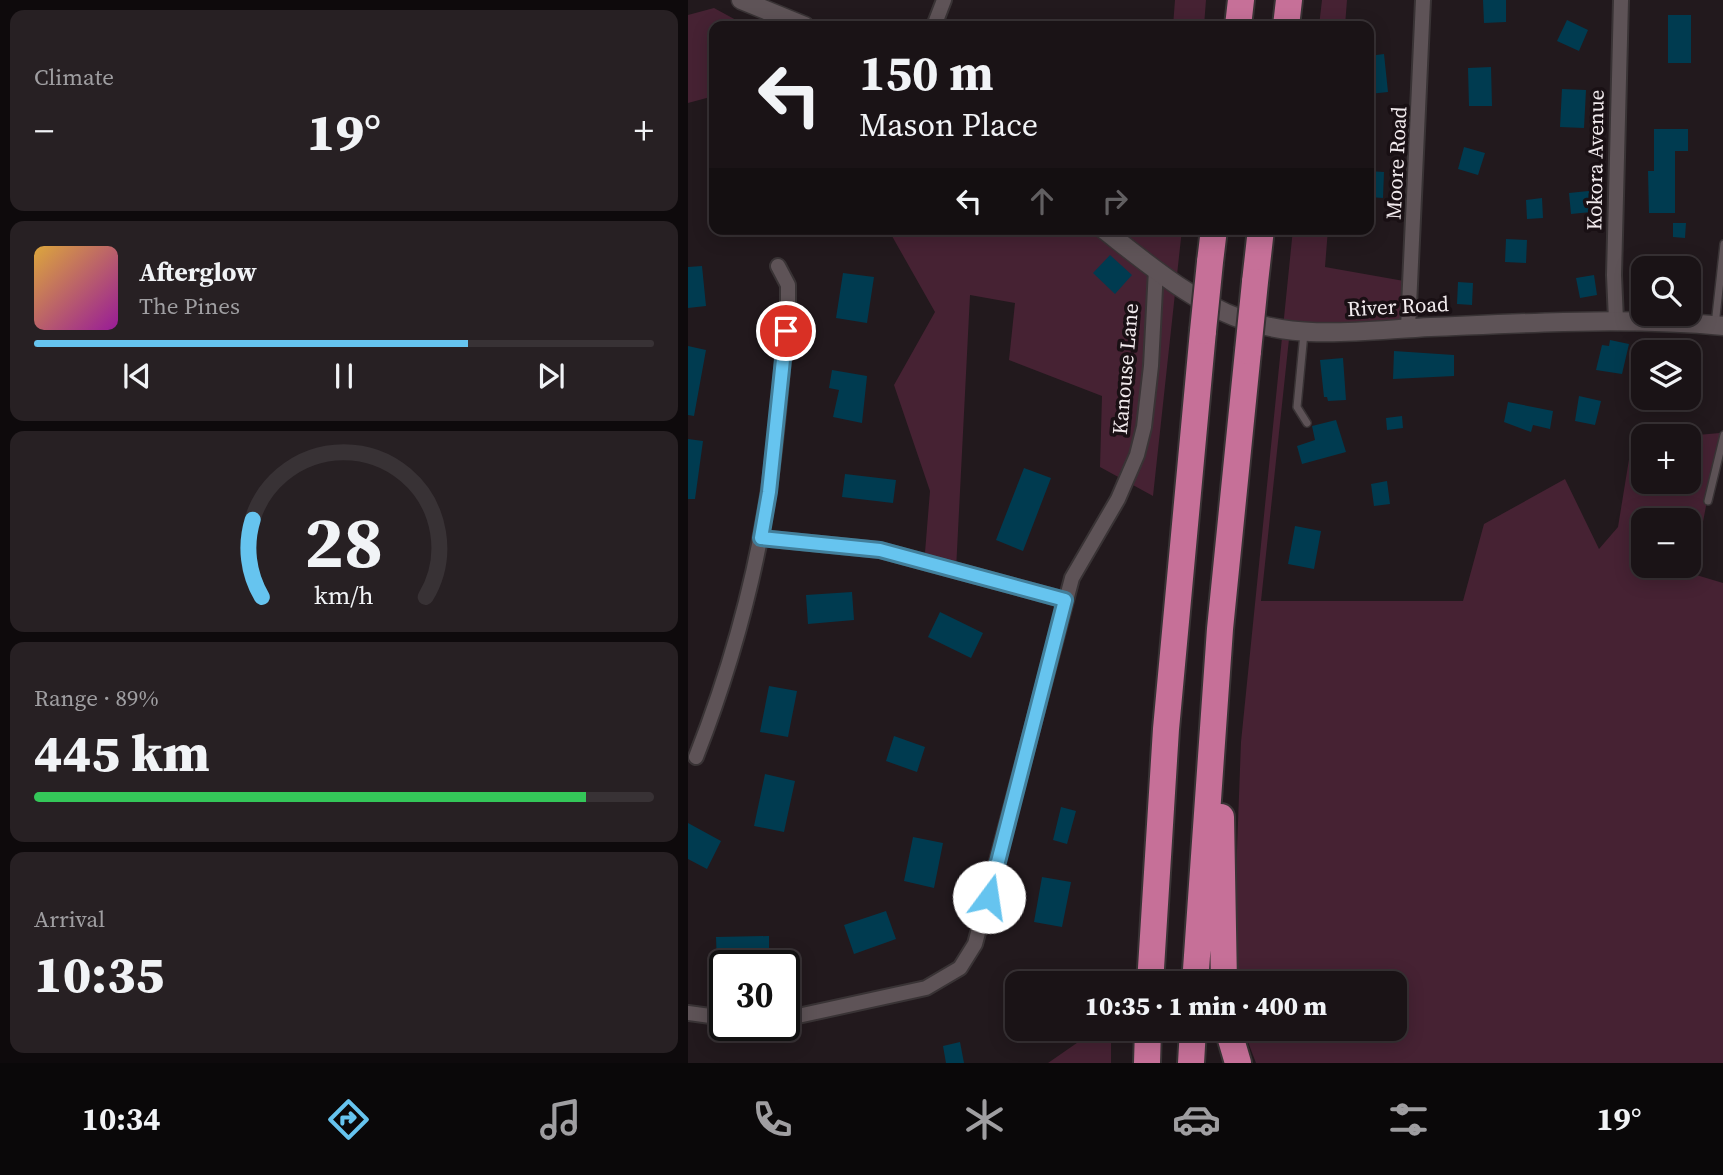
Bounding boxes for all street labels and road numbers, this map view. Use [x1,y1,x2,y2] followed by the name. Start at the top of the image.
[1579,89,1611,231] street label: Kokora Avenue
[1379,106,1413,220] street label: Moore Road
[1346,289,1450,323] street label: River Road
[1105,302,1145,436] street label: Kanouse Lane

